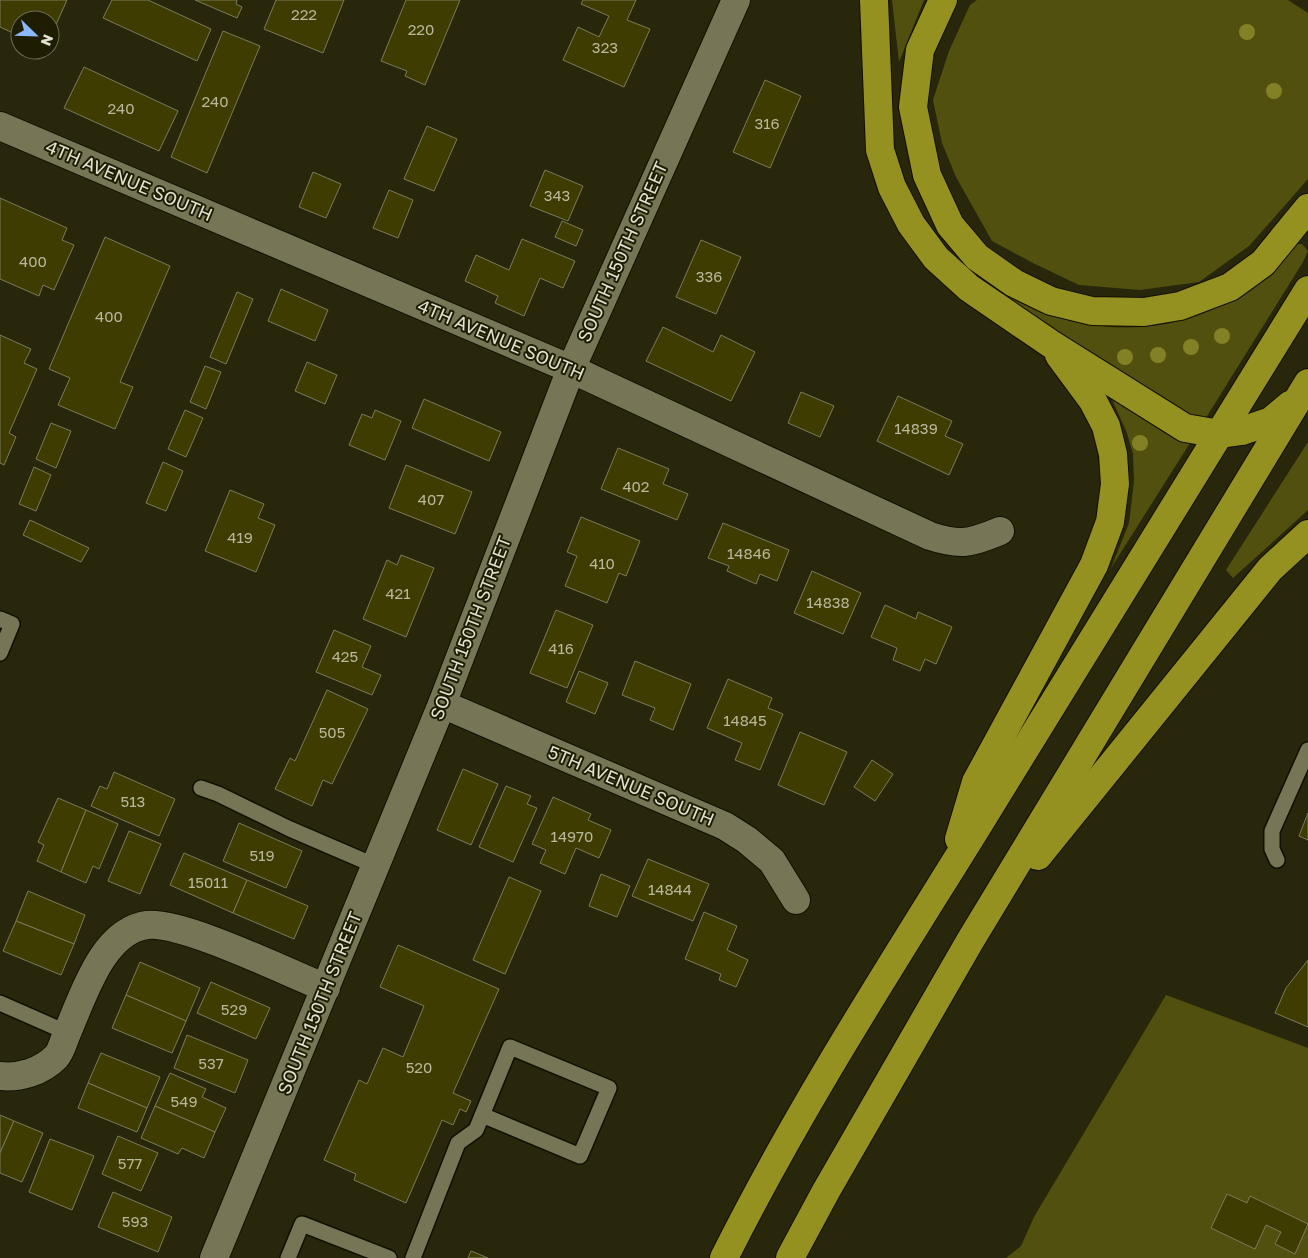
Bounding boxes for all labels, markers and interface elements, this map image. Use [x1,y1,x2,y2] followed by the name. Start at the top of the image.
[291,5,317,23] house number: 222
[10,10,60,60] north arrow
[408,20,434,38] house number: 220
[38,32,57,48] text: N
[592,38,618,56] house number: 323
[201,92,229,110] house number: 240
[107,99,135,117] house number: 240
[754,114,780,132] house number: 316
[43,135,216,225] street label: 4TH AVENUE SOUTH
[572,158,672,345] street label: SOUTH 150TH STREET
[544,186,570,204] house number: 343
[19,252,47,270] house number: 400
[696,267,722,285] house number: 336
[415,294,588,384] street label: 4TH AVENUE SOUTH
[95,307,123,325] house number: 400
[894,419,938,437] house number: 14839
[622,477,650,495] house number: 402
[418,490,444,508] house number: 407
[227,528,253,546] house number: 419
[425,533,515,723] street label: SOUTH 150TH STREET
[727,544,771,562] house number: 14846
[589,554,615,572] house number: 410
[385,584,411,602] house number: 421
[806,593,850,611] house number: 14838
[548,639,574,657] house number: 416
[332,647,358,665] house number: 425
[723,711,767,729] house number: 14845
[319,723,345,741] house number: 505
[545,740,718,830] street label: 5TH AVENUE SOUTH
[121,792,145,810] house number: 513
[551,827,593,845] house number: 14970
[249,846,275,864] house number: 519
[188,873,228,891] house number: 15011
[648,880,692,898] house number: 14844
[272,908,366,1097] street label: SOUTH 150TH STREET
[221,1000,247,1018] house number: 529
[198,1054,224,1072] house number: 537
[406,1058,432,1076] house number: 520
[171,1092,197,1110] house number: 549
[118,1154,142,1172] house number: 577
[122,1212,148,1230] house number: 593

